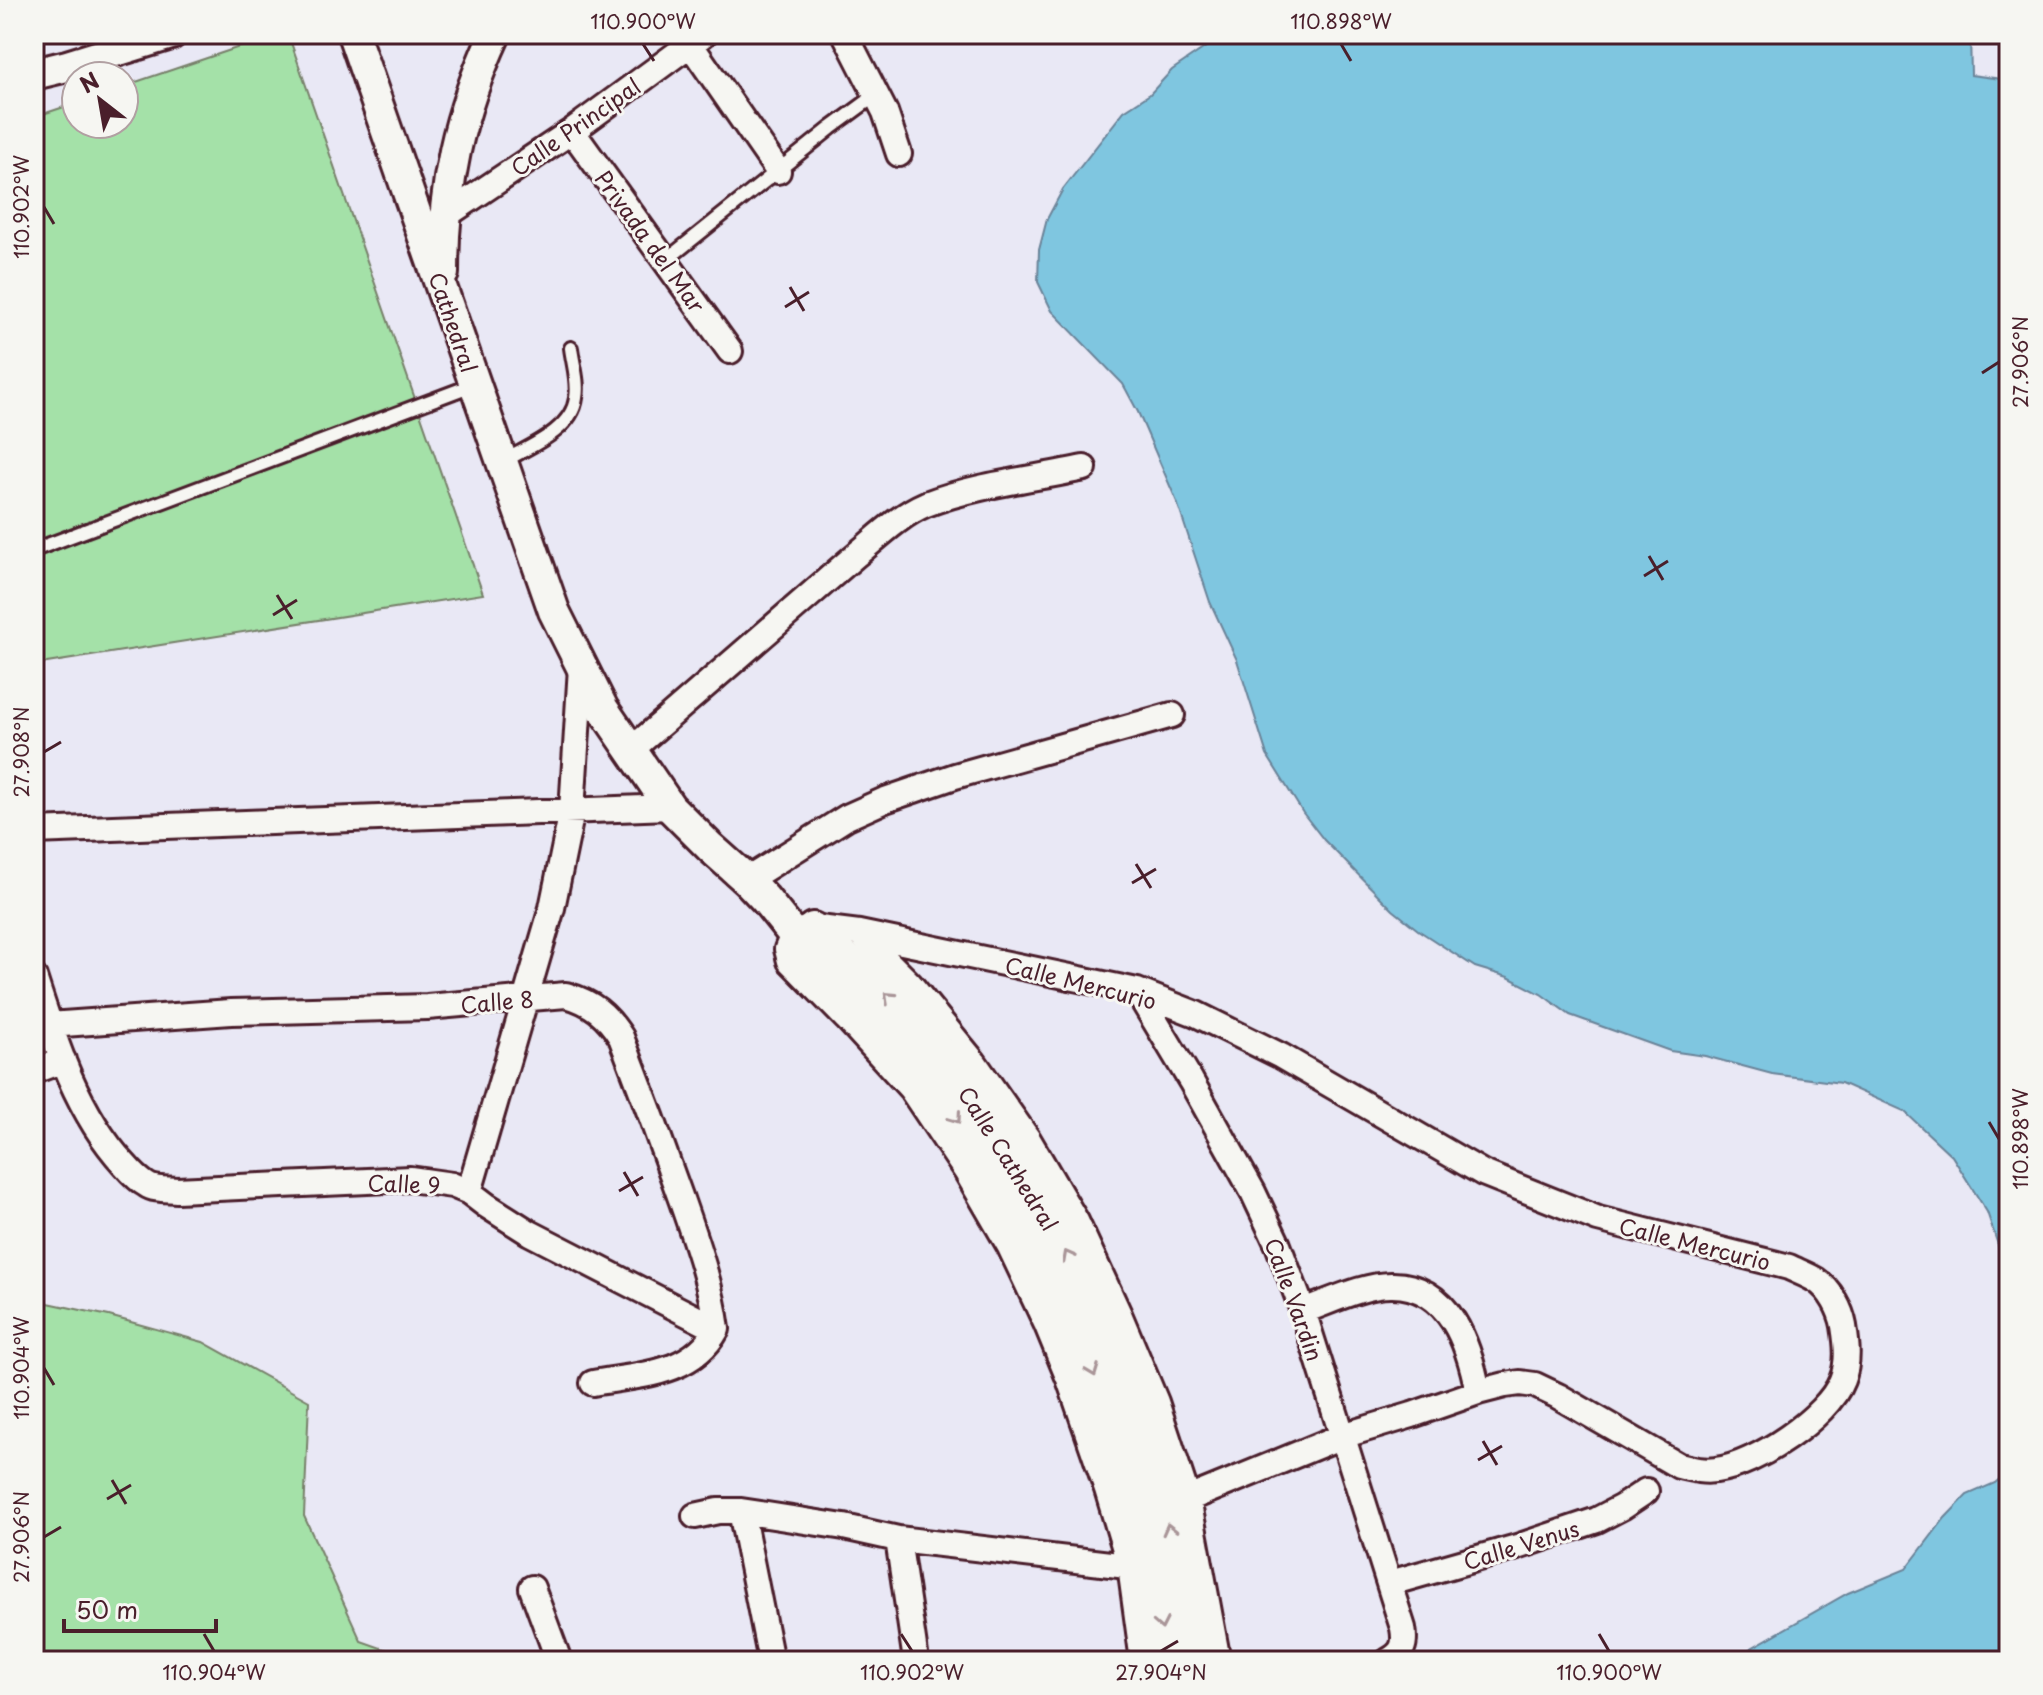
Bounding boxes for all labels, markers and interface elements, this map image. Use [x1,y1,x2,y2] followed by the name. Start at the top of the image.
[590,6,696,36] text: 110.900°W
[1290,6,1392,36] text: 110.898°W
[60,60,140,140] north arrow
[73,63,105,100] text: N
[503,69,647,183] street label: Calle Principal
[6,154,36,259] text: 110.902°W
[588,163,714,319] street label: Privada del Mar
[421,267,487,377] street label: Cathedral
[2005,316,2035,408] text: 27.906°N
[6,706,36,798] text: 27.908°N
[1002,947,1160,1017] street label: Calle Mercurio
[459,981,535,1021] street label: Calle 8
[884,993,899,1007] one-way arrow
[951,1079,1067,1237] street label: Calle Cathedral
[2005,1088,2035,1190] text: 110.898°W
[946,1109,961,1123] one-way arrow
[367,1165,441,1201] street label: Calle 9
[1616,1208,1774,1278] street label: Calle Mercurio
[1257,1233,1333,1365] street label: Calle Vardin
[1062,1250,1077,1265] one-way arrow
[6,1316,36,1420] text: 110.904°W
[1083,1363,1100,1377] one-way arrow
[6,1491,36,1583] text: 27.906°N
[1459,1511,1583,1577] street label: Calle Venus
[1162,1523,1179,1537] one-way arrow
[64,1583,216,1633] scale bar
[76,1591,138,1627] text: 50 m
[1151,1617,1168,1631] one-way arrow
[162,1657,266,1687] text: 110.904°W
[860,1657,965,1687] text: 110.902°W
[1115,1657,1207,1687] text: 27.904°N
[1556,1657,1662,1687] text: 110.900°W

